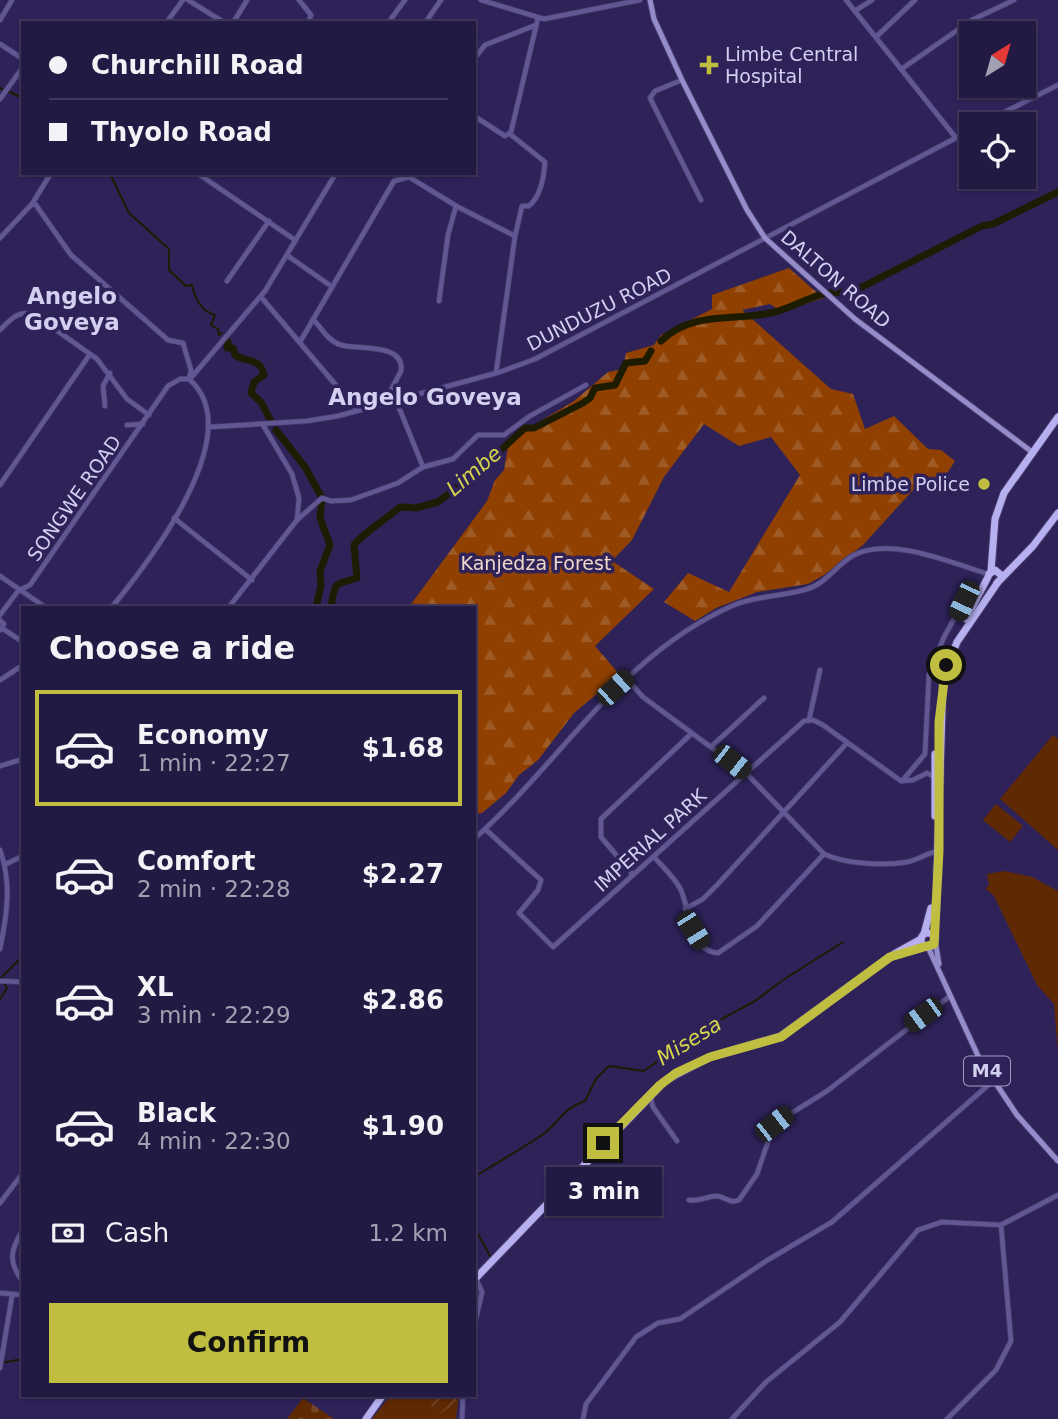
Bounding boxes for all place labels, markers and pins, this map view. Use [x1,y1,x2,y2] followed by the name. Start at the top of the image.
[725,43,858,87] place label: Limbe Central Hospital
[699,55,719,75] marker: Limbe Central Hospital
[851,473,970,495] place label: Limbe Police
[976,476,992,492] marker: Limbe Police

